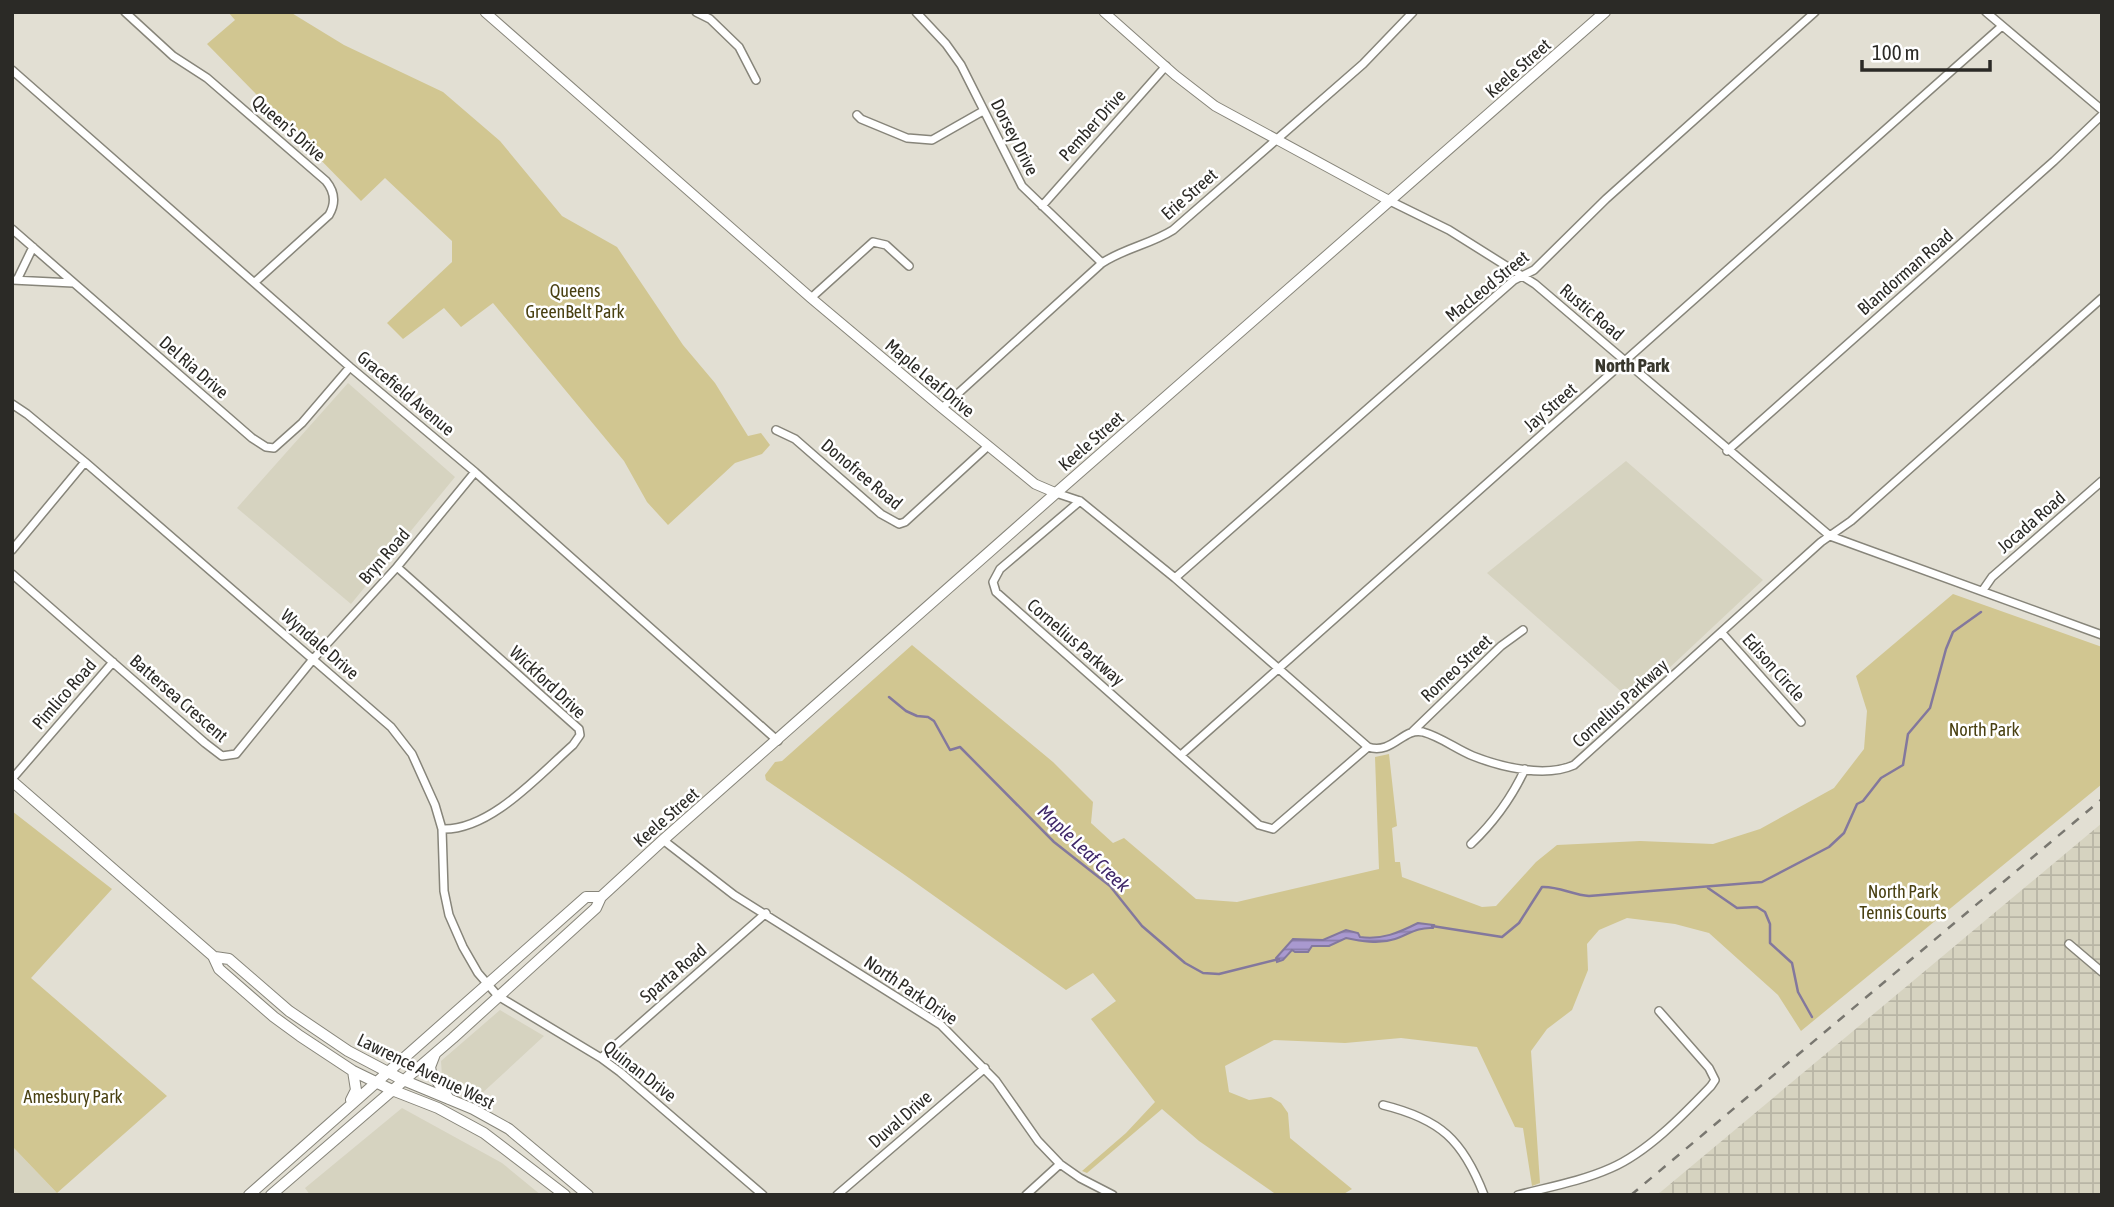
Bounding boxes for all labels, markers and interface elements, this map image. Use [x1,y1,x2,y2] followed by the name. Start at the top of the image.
[1862,28,1990,72] scale bar
[1481,34,1555,102] street label: Keele Street
[1872,40,1920,64] text: 100 m
[1054,85,1130,165] street label: Pember Drive
[248,90,330,166] street label: Queen's Drive
[987,95,1043,179] street label: Dorsey Drive
[1157,164,1221,224] street label: Erie Street
[1853,225,1957,319] street label: Blandorman Road
[1441,246,1533,326] street label: MacLeod Street
[1556,279,1628,345] street label: Rustic Road
[525,280,625,322] park label: Queens GreenBelt Park
[155,331,233,403] street label: Del Ria Drive
[881,335,979,421] street label: Maple Leaf Drive
[353,346,459,440] street label: Gracefield Avenue
[1595,354,1670,376] district label: North Park
[1519,378,1581,436] street label: Jay Street
[1054,407,1128,475] street label: Keele Street
[817,434,907,514] street label: Donofree Road
[1993,487,2069,557] street label: Jocada Road
[354,524,414,588] street label: Bryn Road
[1023,594,1129,690] street label: Cornelius Parkway
[277,604,363,684] street label: Wyndale Drive
[1738,629,1810,705] street label: Edison Circle
[1416,630,1496,706] street label: Romeo Street
[506,641,590,723] street label: Wickford Drive
[126,650,232,746] street label: Battersea Crescent
[28,654,100,734] street label: Pimlico Road
[1568,655,1672,751] street label: Cornelius Parkway
[1949,719,2019,740] park label: North Park
[629,783,703,851] street label: Keele Street
[1033,800,1135,897] water label: Maple Leaf Creek
[1859,881,1947,923] park label: North Park Tennis Courts
[636,939,710,1007] street label: Sparta Road
[860,951,962,1029] street label: North Park Drive
[354,1029,498,1113] street label: Lawrence Avenue West
[599,1036,681,1106] street label: Quinan Drive
[24,1086,122,1107] park label: Amesbury Park
[864,1086,936,1152] street label: Duval Drive

